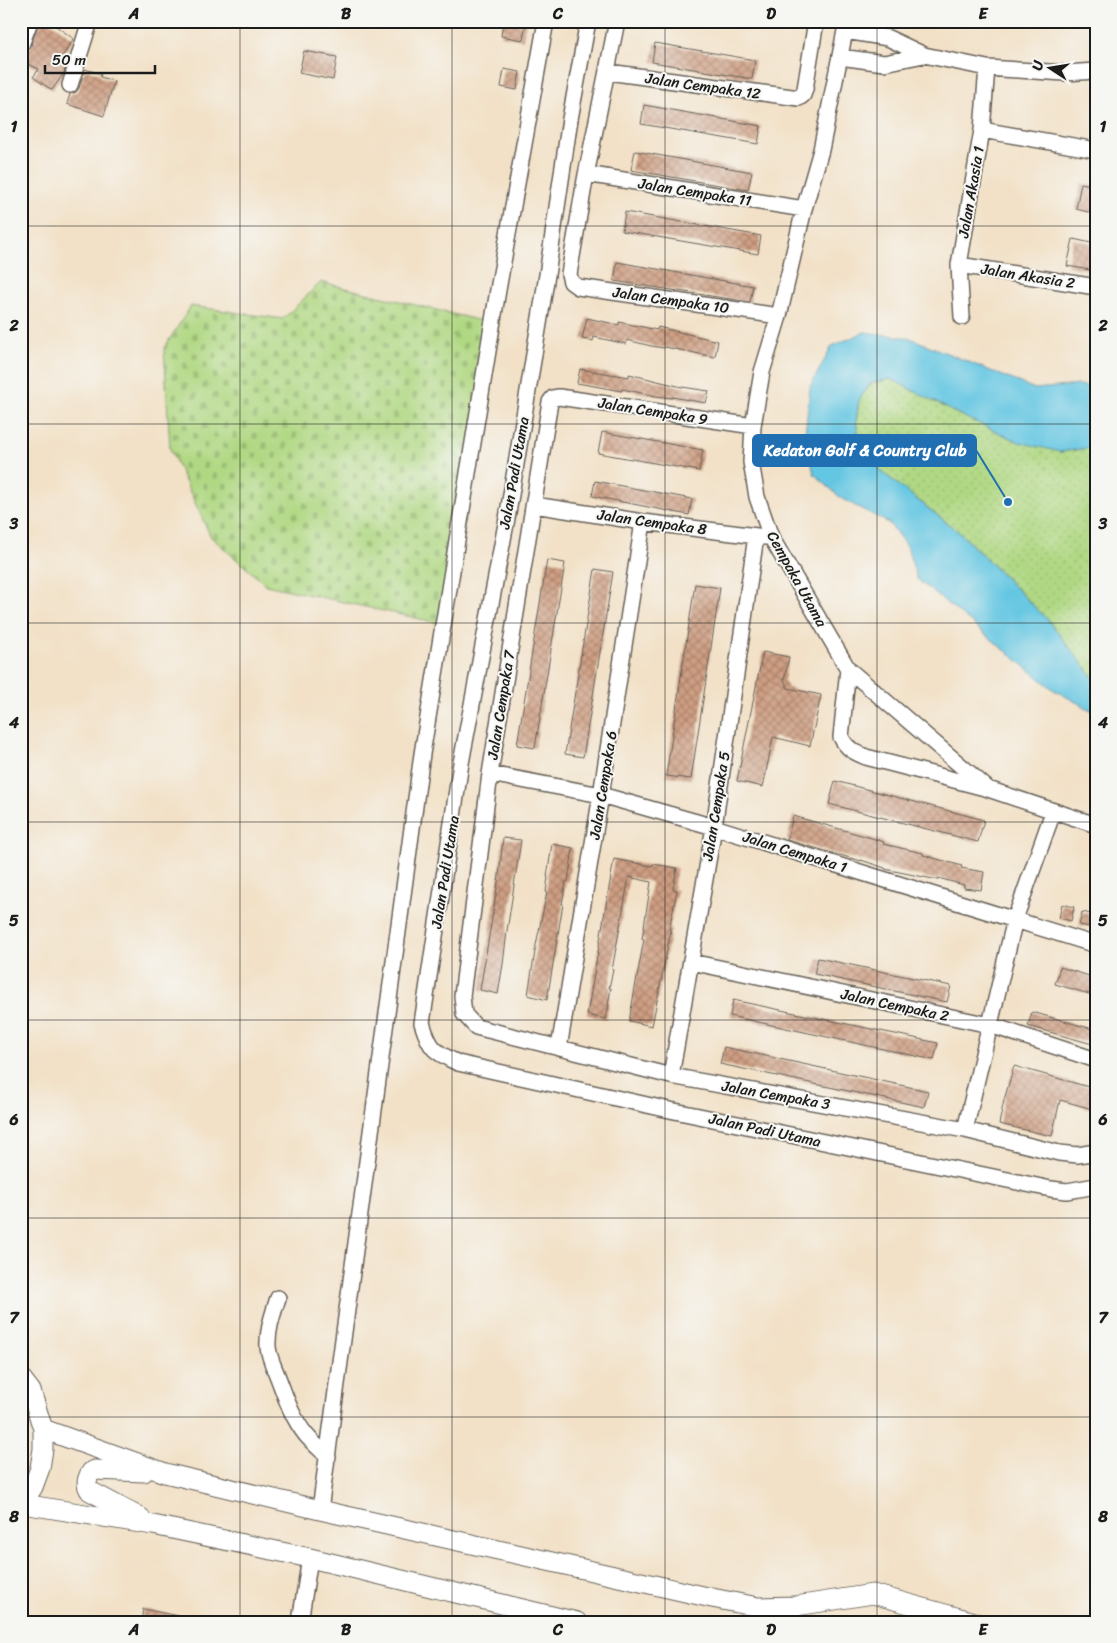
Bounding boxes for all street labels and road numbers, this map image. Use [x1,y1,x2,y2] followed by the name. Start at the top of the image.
[643,65,763,107] street label: Jalan Cempaka 12
[950,144,992,241] street label: Jalan Akasia 1
[636,170,753,214] street label: Jalan Cempaka 11
[978,256,1077,296] street label: Jalan Akasia 2
[610,279,731,321] street label: Jalan Cempaka 10
[595,389,710,432] street label: Jalan Cempaka 9
[491,414,537,532] street label: Jalan Padi Utama
[595,501,708,543] street label: Jalan Cempaka 8
[760,526,834,632] street label: Cempaka Utama
[479,647,523,762] street label: Jalan Cempaka 7
[581,729,624,842] street label: Jalan Cempaka 6
[694,749,737,864] street label: Jalan Cempaka 5
[423,813,467,931] street label: Jalan Padi Utama
[739,824,850,880] street label: Jalan Cempaka 1
[838,981,952,1029] street label: Jalan Cempaka 2
[719,1073,832,1117] street label: Jalan Cempaka 3
[706,1105,824,1155] street label: Jalan Padi Utama

